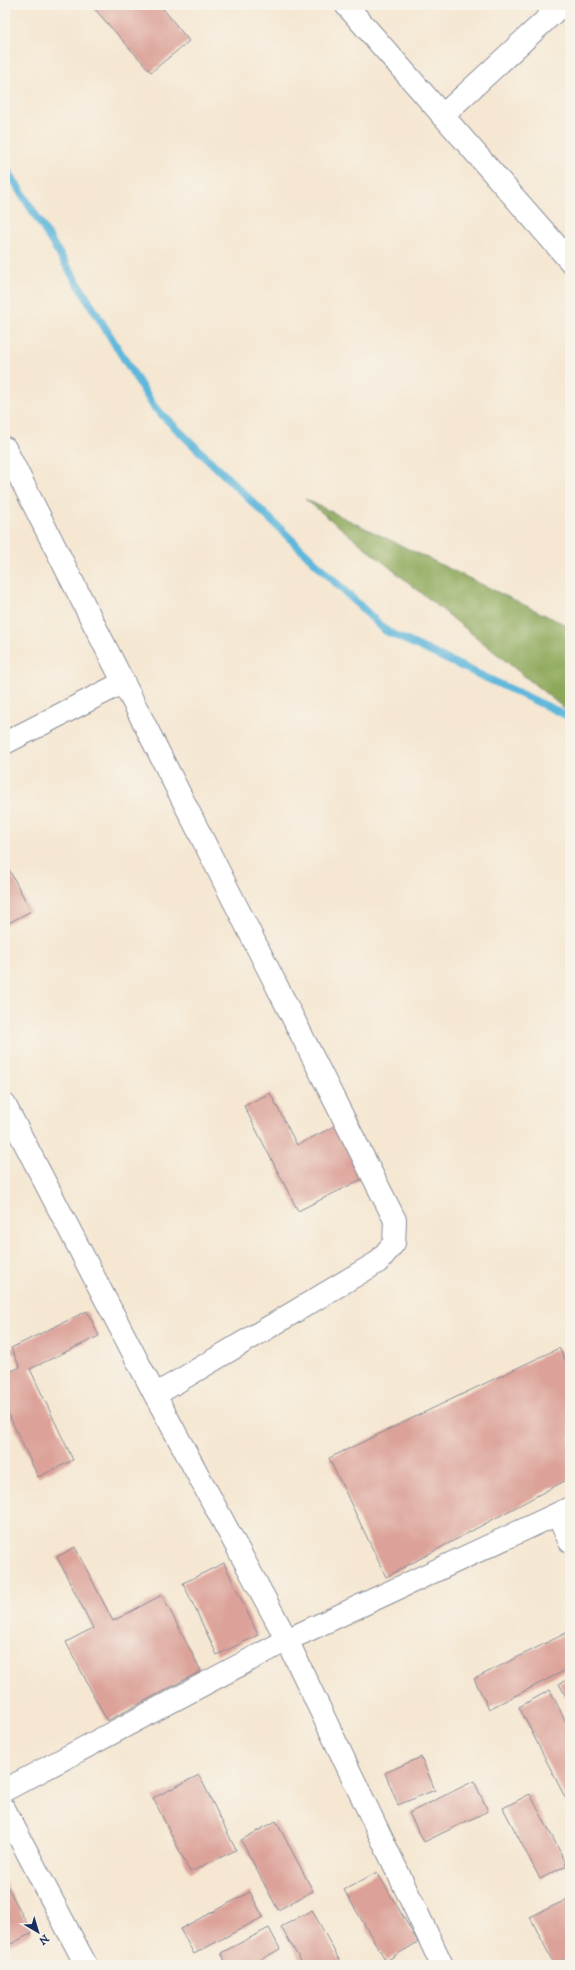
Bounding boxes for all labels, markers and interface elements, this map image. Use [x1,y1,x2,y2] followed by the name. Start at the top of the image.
[18,1912,58,1952] north arrow
[36,1931,51,1947] text: N

